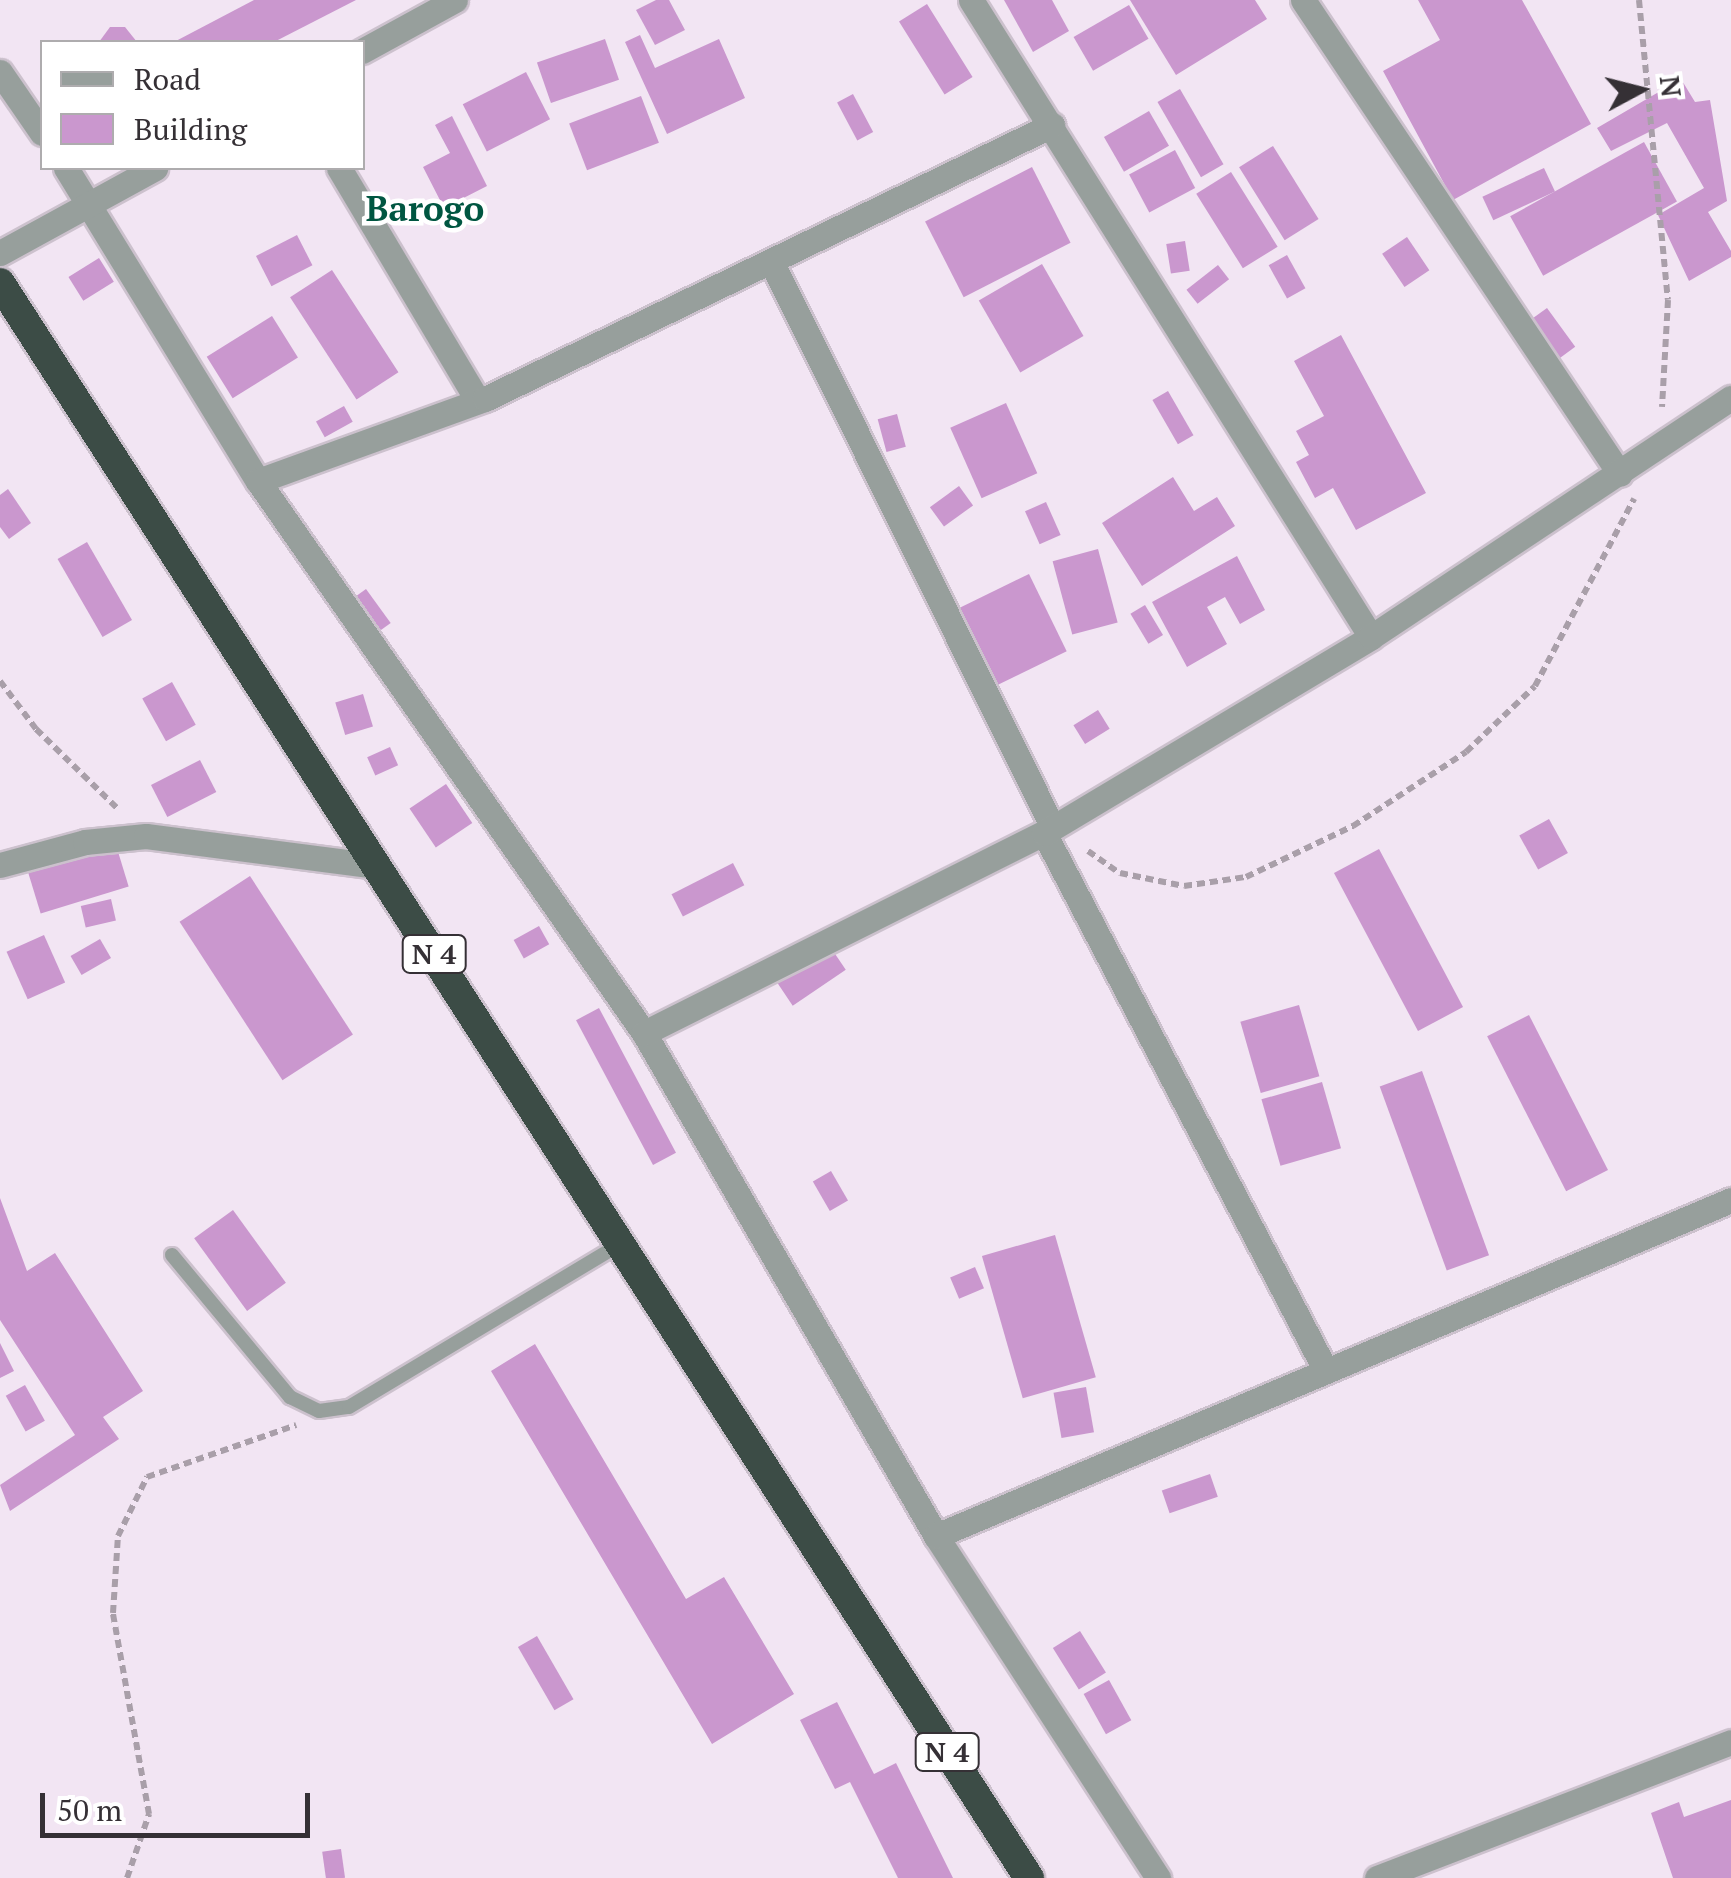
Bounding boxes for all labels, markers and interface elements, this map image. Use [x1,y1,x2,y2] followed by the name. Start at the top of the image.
[40,40,365,170] legend
[1591,40,1691,140] north arrow
[134,59,201,99] text: Road
[1652,73,1691,99] text: N
[134,109,247,149] text: Building
[366,187,484,229] district label: Barogo
[402,931,466,977] road number: N 4
[914,1729,980,1775] road number: N 4
[45,1773,315,1835] scale bar
[57,1790,122,1830] text: 50 m

